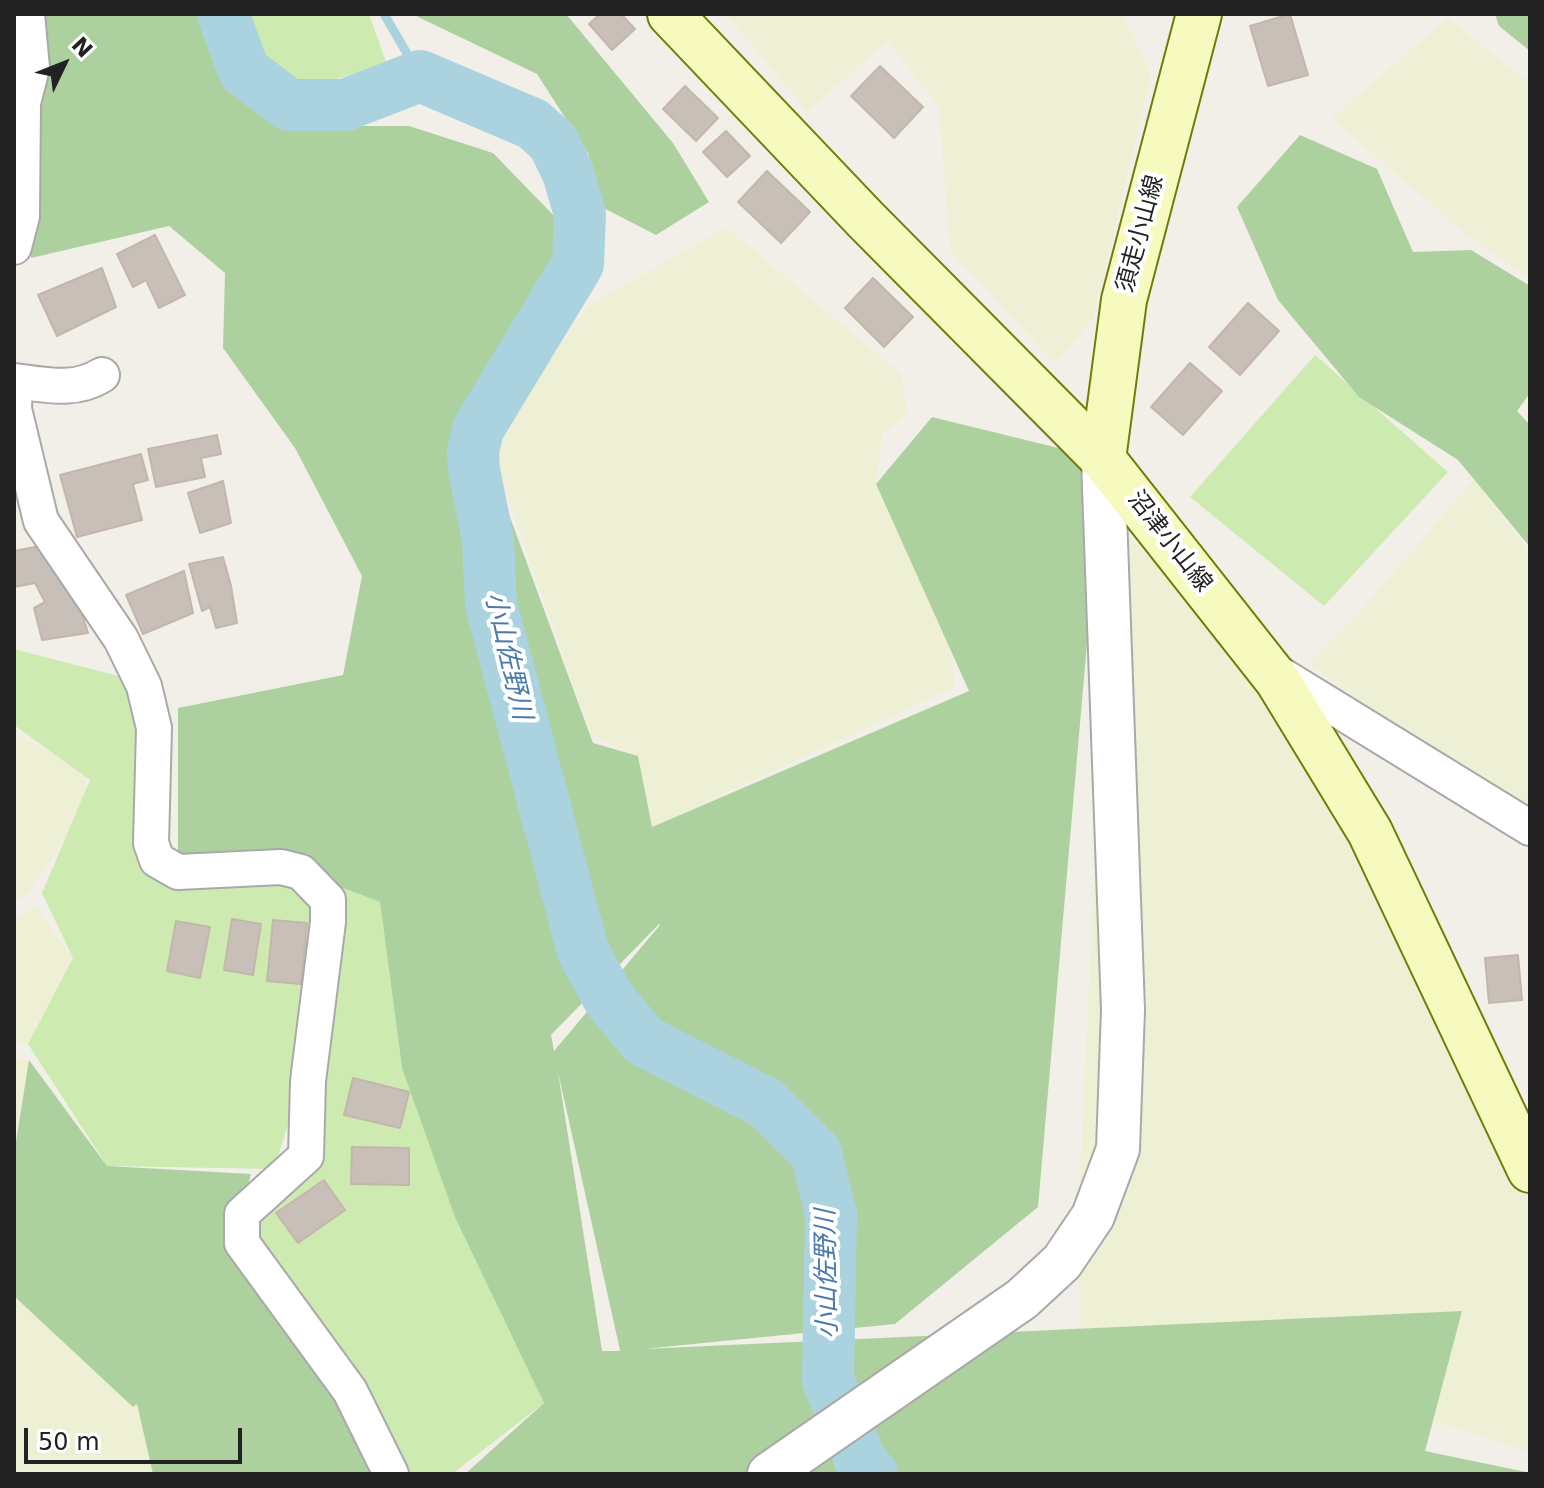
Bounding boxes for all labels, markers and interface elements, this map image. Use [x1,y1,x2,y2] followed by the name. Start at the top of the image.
[24,24,104,104] north arrow
[66,32,97,63] text: N
[1112,172,1170,296] street label: 須走小山線
[1121,486,1217,598] street label: 沼津小山線
[477,589,537,723] water label: 小山佐野川
[811,1209,845,1339] water label: 小山佐野川
[28,1412,246,1462] scale bar
[38,1428,100,1456] text: 50 m

